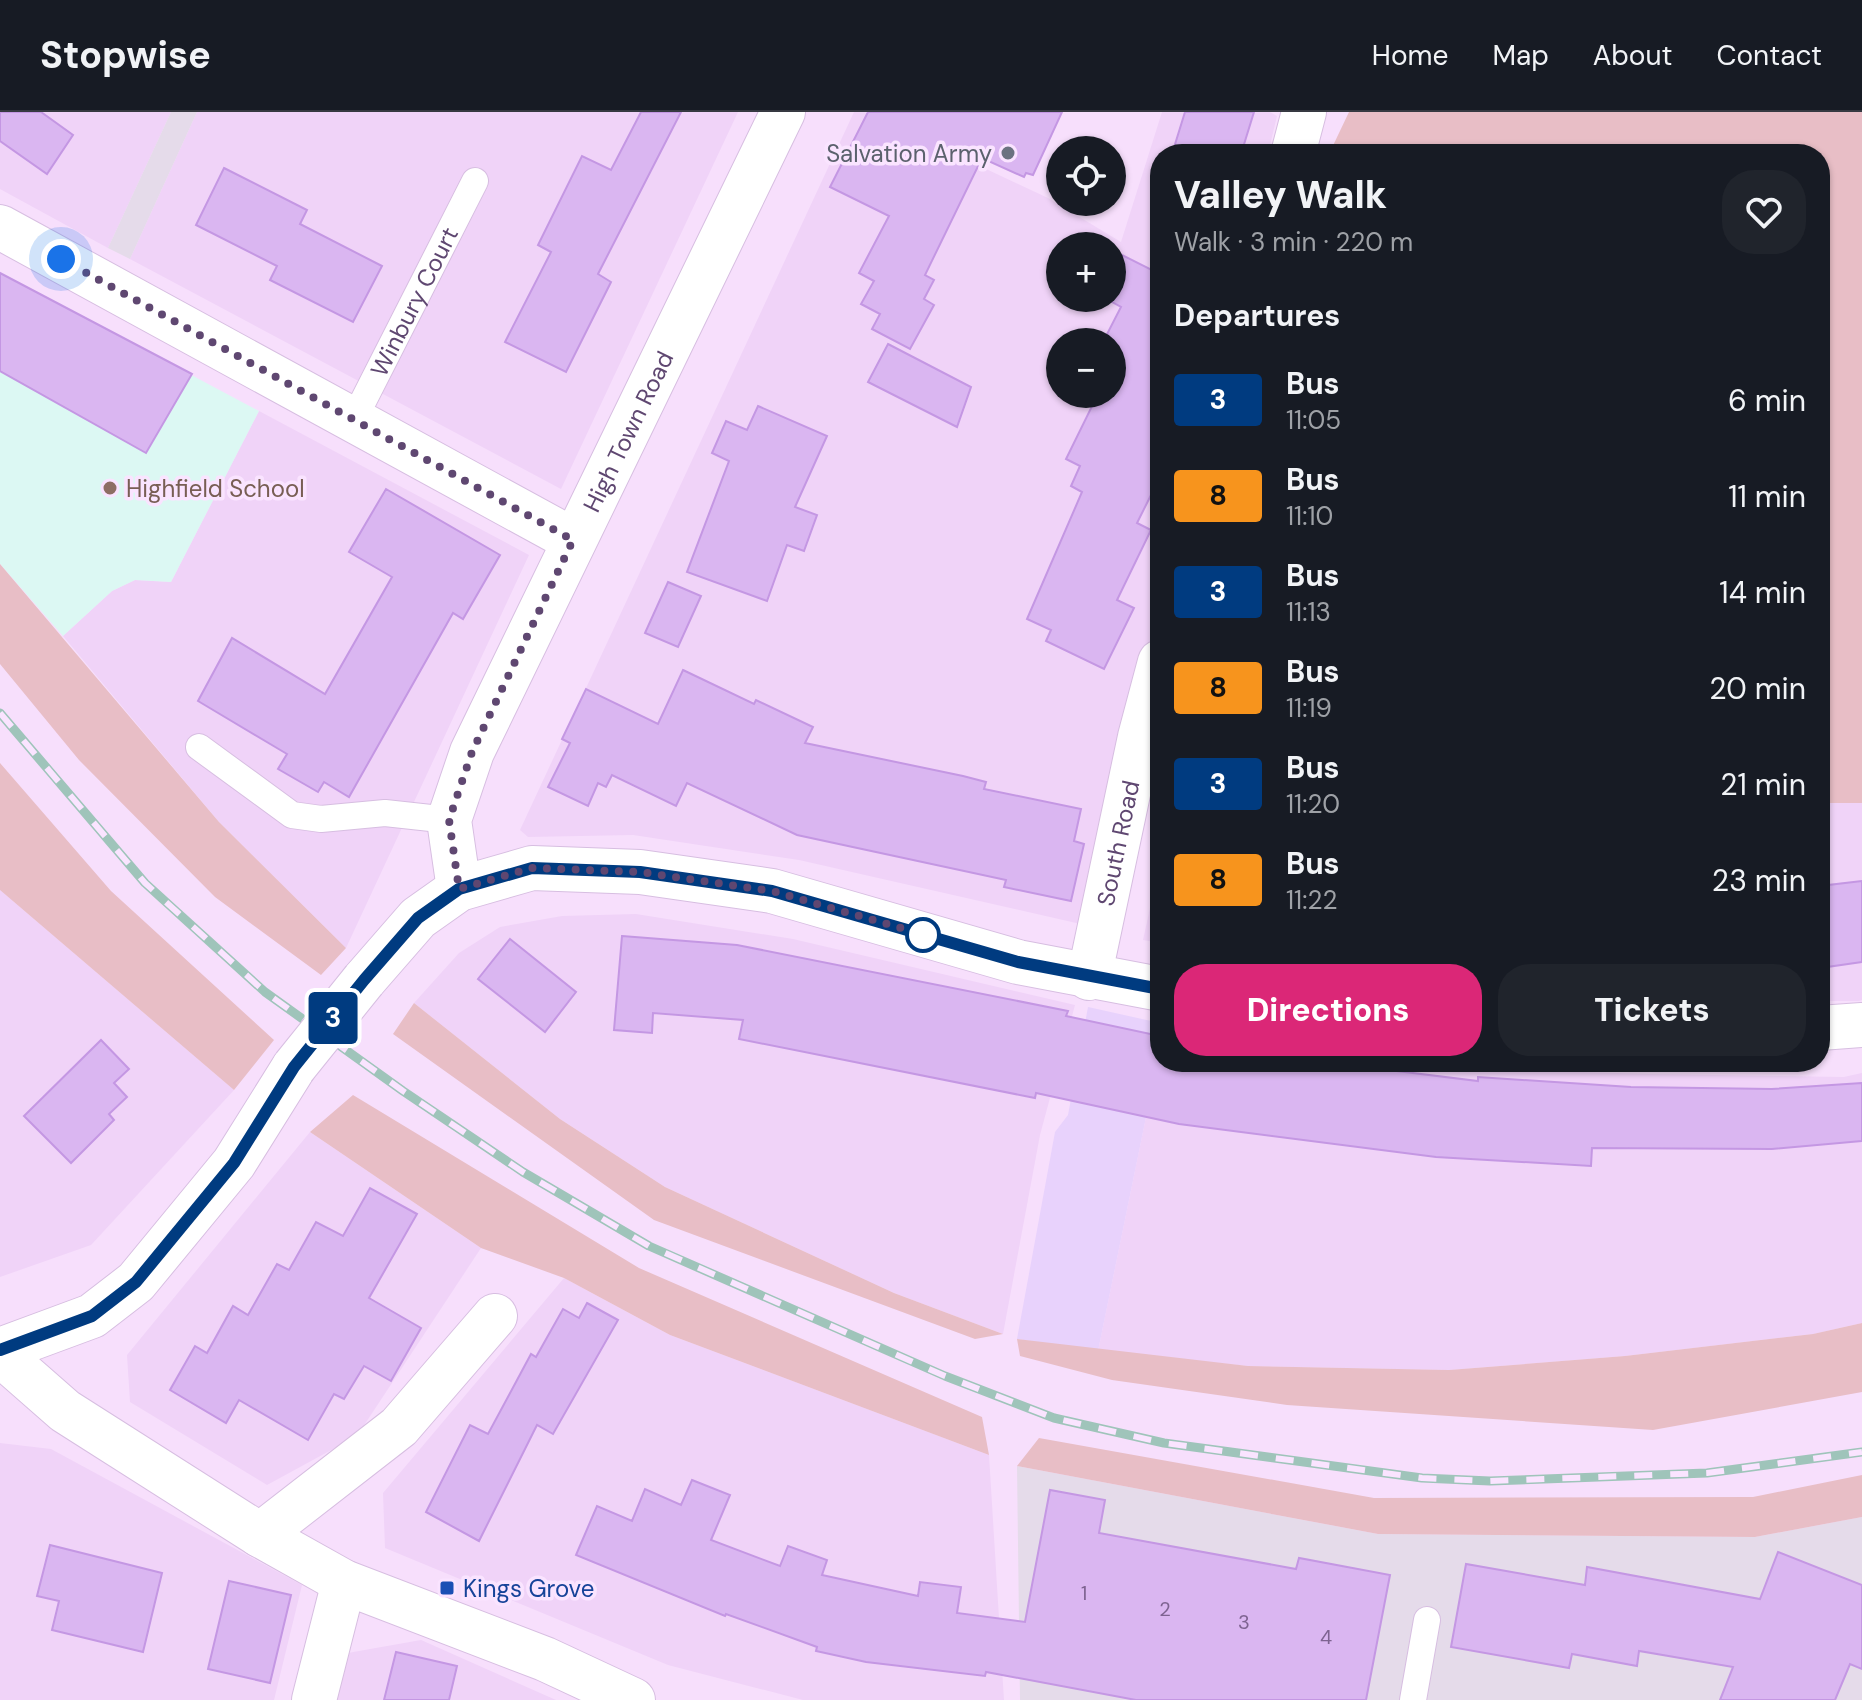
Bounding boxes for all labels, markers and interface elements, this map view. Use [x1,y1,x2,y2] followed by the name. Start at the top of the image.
[40,30,211,80] text: Stopwise
[1372,37,1448,74] text: Home
[1492,37,1549,74] text: Map
[1593,37,1672,74] text: About
[1716,37,1822,74] text: Contact
[1046,136,1126,408] map controls
[1046,136,1126,216] button: locate
[826,138,992,169] place label: Salvation Army
[999,144,1017,162] marker: Salvation Army
[1174,170,1387,220] text: Valley Walk
[1722,170,1806,254] button: heart
[363,222,465,382] street label: Winbury Court
[1174,225,1413,259] text: Walk · 3 min · 220 m
[1046,232,1126,312] button: +
[41,239,81,279] your location
[1174,296,1340,335] text: Departures
[1046,328,1126,408] button: −
[576,346,680,517] street label: High Town Road
[1286,364,1340,403] text: Bus
[1210,381,1226,418] text: 3
[1728,381,1806,420] text: 6 min
[1286,403,1341,437] text: 11:05
[1286,460,1340,499] text: Bus
[126,473,305,504] place label: Highfield School
[1209,477,1227,514] text: 8
[1728,477,1806,516] text: 11 min
[101,479,119,497] marker: Highfield School
[1286,499,1333,533] text: 11:10
[1286,556,1340,595] text: Bus
[1210,573,1226,610] text: 3
[1719,573,1806,612] text: 14 min
[1286,595,1331,629] text: 11:13
[1286,652,1340,691] text: Bus
[1209,669,1227,706] text: 8
[1709,669,1806,708] text: 20 min
[1286,691,1332,725] text: 11:19
[1286,748,1340,787] text: Bus
[1210,765,1226,802] text: 3
[1720,765,1806,804] text: 21 min
[1089,777,1146,909] street label: South Road
[1286,787,1340,821] text: 11:20
[1286,844,1340,883] text: Bus
[1209,861,1227,898] text: 8
[1712,861,1806,900] text: 23 min
[1286,883,1337,917] text: 11:22
[906,918,940,952] unlabelled marker
[1174,964,1482,1056] button: Directions
[1498,964,1806,1056] button: Tickets
[307,992,359,1044] line badge: 3
[325,999,341,1036] text: 3
[463,1573,594,1604] place label: Kings Grove
[438,1579,456,1597] marker: Kings Grove
[1081,1580,1087,1606] house number: 1
[1159,1596,1171,1622] house number: 2
[1238,1609,1250,1635] house number: 3
[1320,1624,1332,1650] house number: 4

